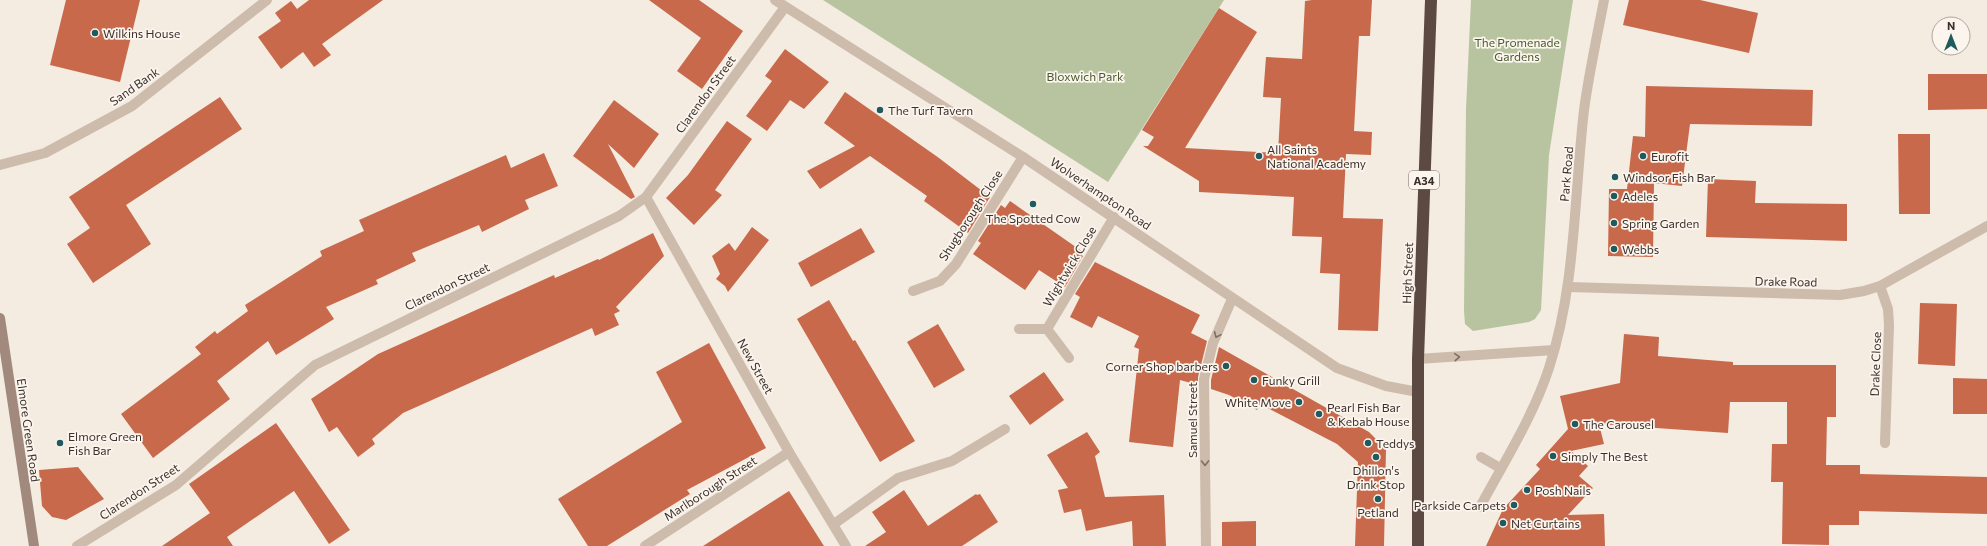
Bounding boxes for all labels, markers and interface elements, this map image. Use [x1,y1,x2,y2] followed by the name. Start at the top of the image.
[1931,16,1971,56] north arrow
[1947,19,1955,32] text: N
[103,26,180,40] place label: Wilkins House
[90,28,100,38] marker: Wilkins House
[1474,35,1560,63] park label: The Promenade Gardens
[672,52,738,136] street label: Clarendon Street
[107,64,162,108] street label: Sand Bank
[1047,69,1124,83] park label: Bloxwich Park
[888,103,973,117] place label: The Turf Tavern
[875,105,885,115] marker: The Turf Tavern
[1267,142,1366,170] place label: All Saints National Academy
[1557,146,1575,202] street label: Park Road
[1651,149,1689,163] place label: Eurofit
[1254,151,1264,161] marker: All Saints National Academy
[1638,151,1648,161] marker: Eurofit
[1048,154,1154,232] street label: Wolverhampton Road
[935,167,1005,263] street label: Shugborough Close
[1623,170,1715,184] place label: Windsor Fish Bar
[1409,171,1439,189] road number: A34
[1610,172,1620,182] marker: Windsor Fish Bar
[1622,189,1658,203] place label: Adeles
[1609,191,1619,201] marker: Adeles
[1028,199,1038,209] marker: The Spotted Cow
[986,211,1081,225] place label: The Spotted Cow
[1622,216,1700,230] place label: Spring Garden
[1609,218,1619,228] marker: Spring Garden
[1040,223,1098,309] street label: Wightwick Close
[1399,242,1415,304] street label: High Street
[1622,242,1659,256] place label: Webbs
[1609,244,1619,254] marker: Webbs
[402,259,492,313] street label: Clarendon Street
[1755,273,1818,289] street label: Drake Road
[1213,331,1221,338] one-way arrow
[1867,331,1883,397] street label: Drake Close
[735,336,777,396] street label: New Street
[1454,352,1460,361] one-way arrow
[1105,359,1218,373] place label: Corner Shop barbers
[1221,361,1231,371] marker: Corner Shop barbers
[1262,373,1320,387] place label: Funky Grill
[1249,375,1259,385] marker: Funky Grill
[15,377,43,483] street label: Elmore Green Road
[1185,382,1199,458] street label: Samuel Street
[1225,395,1291,409] place label: White Move
[1294,397,1304,407] marker: White Move
[1327,400,1410,428] place label: Pearl Fish Bar & Kebab House
[1314,409,1324,419] marker: Pearl Fish Bar & Kebab House
[1583,417,1654,431] place label: The Carousel
[1570,419,1580,429] marker: The Carousel
[68,429,142,457] place label: Elmore Green Fish Bar
[1376,436,1415,450] place label: Teddys
[55,438,65,448] marker: Elmore Green Fish Bar
[1363,438,1373,448] marker: Teddys
[1561,449,1648,463] place label: Simply The Best
[1548,451,1558,461] marker: Simply The Best
[1371,452,1381,462] marker: Dhillon's Drink Stop
[661,453,759,523] street label: Marlborough Street
[96,460,182,522] street label: Clarendon Street
[1201,460,1209,466] one-way arrow
[1347,463,1405,491] place label: Dhillon's Drink Stop
[1535,483,1591,497] place label: Posh Nails
[1522,485,1532,495] marker: Posh Nails
[1373,494,1383,504] marker: Petland
[1414,498,1506,512] place label: Parkside Carpets
[1509,500,1519,510] marker: Parkside Carpets
[1357,505,1399,519] place label: Petland
[1511,516,1580,530] place label: Net Curtains
[1498,518,1508,528] marker: Net Curtains

